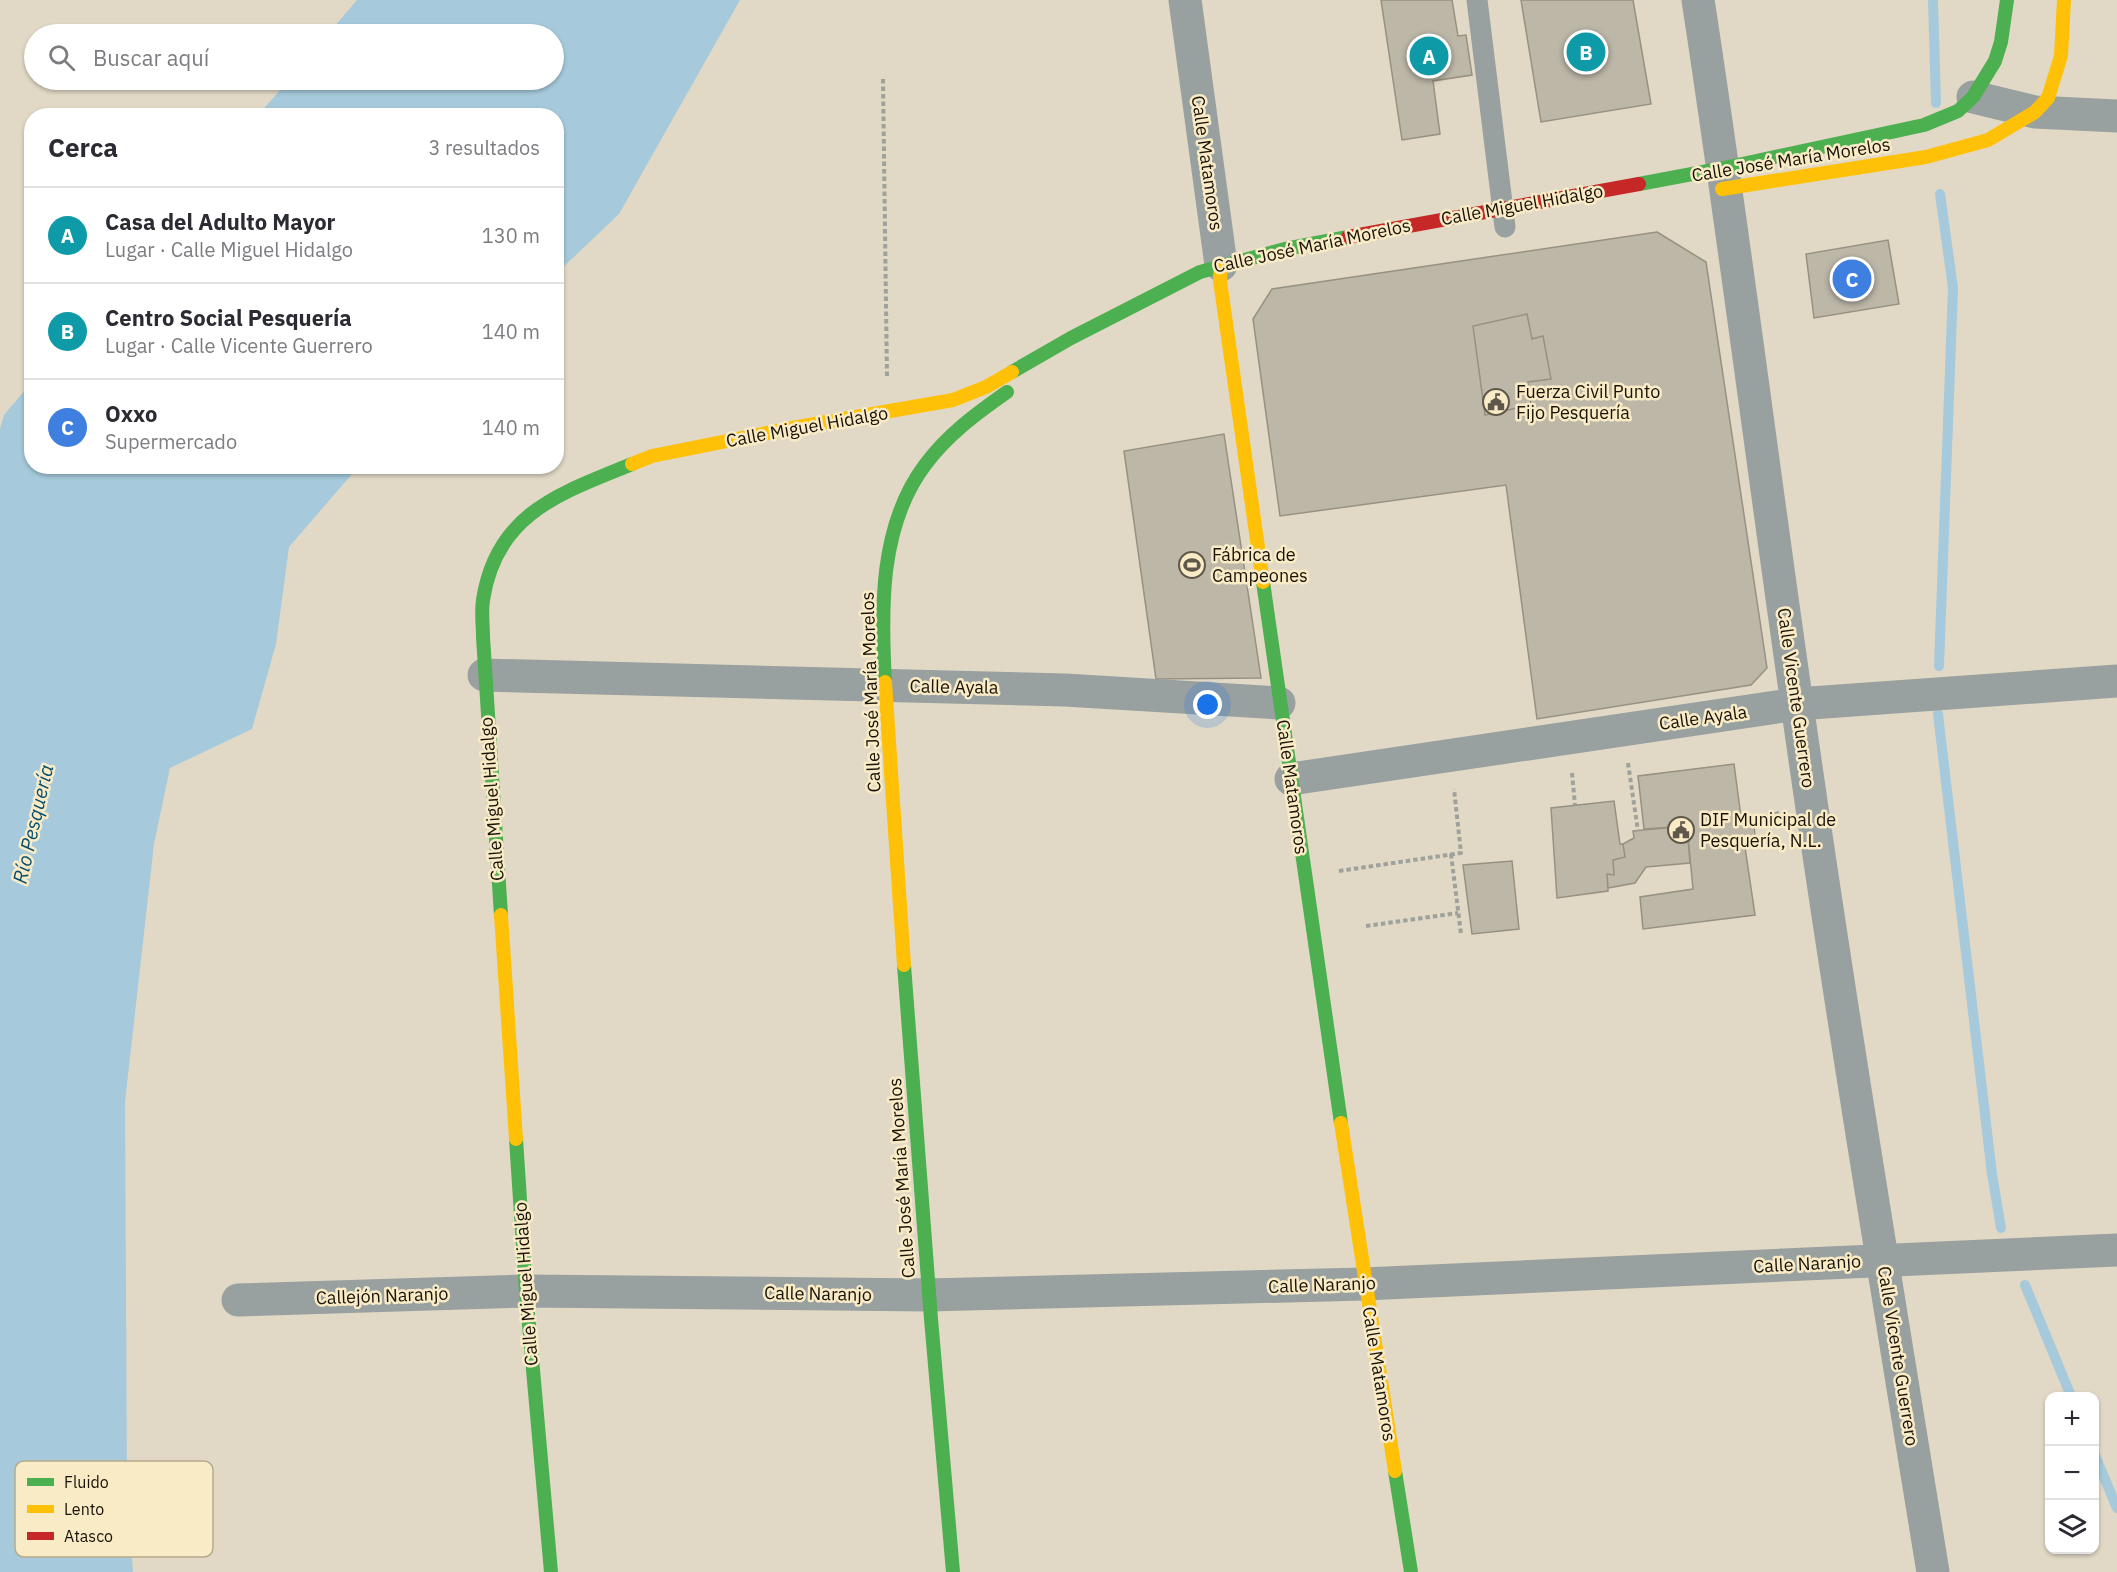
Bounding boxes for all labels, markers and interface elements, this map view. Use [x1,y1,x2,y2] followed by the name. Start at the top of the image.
[24,24,564,90] search box
[1566,29,1606,74] pin: B
[1410,34,1448,78] pin: A
[45,41,78,74] icon: search
[93,43,209,72] text: Buscar aquí
[1187,94,1228,232] street label: Calle Matamoros
[48,130,118,164] text: Cerca
[1690,132,1892,187] street label: Calle José María Morelos
[428,134,540,161] text: 3 resultados
[1439,179,1605,230] street label: Calle Miguel Hidalgo
[105,207,336,236] text: Casa del Adulto Mayor
[1211,213,1412,278] street label: Calle José María Morelos
[61,222,74,249] text: A
[482,222,540,249] text: 130 m
[105,236,353,263] text: Lugar · Calle Miguel Hidalgo
[1832,256,1872,302] pin: C
[105,303,352,332] text: Centro Social Pesquería
[61,318,74,345] text: B
[482,318,540,345] text: 140 m
[105,332,373,359] text: Lugar · Calle Vicente Guerrero
[1516,380,1660,424] place label: Fuerza Civil Punto Fijo Pesquería
[1481,387,1511,417] public building icon: Fuerza Civil Punto Fijo Pesquería
[105,399,157,428] text: Oxxo
[724,401,890,452] street label: Calle Miguel Hidalgo
[61,414,74,441] text: C
[482,414,540,441] text: 140 m
[105,428,237,455] text: Supermercado
[1212,543,1308,587] place label: Fábrica de Campeones
[1177,550,1207,580] sports icon: Fábrica de Campeones
[856,591,885,793] street label: Calle José María Morelos
[1772,606,1821,790] street label: Calle Vicente Guerrero
[909,674,999,699] street label: Calle Ayala
[1193,690,1222,719] your location
[1657,700,1749,735] street label: Calle Ayala
[474,716,509,882] street label: Calle Miguel Hidalgo
[1272,718,1313,856] street label: Calle Matamoros
[6,762,59,886] water label: Río Pesquería
[1700,808,1836,852] place label: DIF Municipal de Pesquería, N.L.
[1666,815,1696,845] public building icon: DIF Municipal de Pesquería, N.L.
[883,1077,920,1279] street label: Calle José María Morelos
[508,1201,543,1367] street label: Calle Miguel Hidalgo
[1752,1249,1861,1278] street label: Calle Naranjo
[1873,1264,1924,1447] street label: Calle Vicente Guerrero
[1268,1271,1376,1298] street label: Calle Naranjo
[764,1281,872,1306] street label: Calle Naranjo
[315,1282,449,1309] street label: Callejón Naranjo
[1358,1305,1401,1443] street label: Calle Matamoros
[2045,1392,2099,1554] map controls
[2045,1392,2099,1446] button: +
[2045,1446,2099,1500] button: −
[15,1461,213,1557] legend
[64,1472,109,1492] text: Fluido
[64,1499,104,1519] text: Lento
[2045,1500,2099,1554] button: layers
[64,1526,113,1546] text: Atasco

